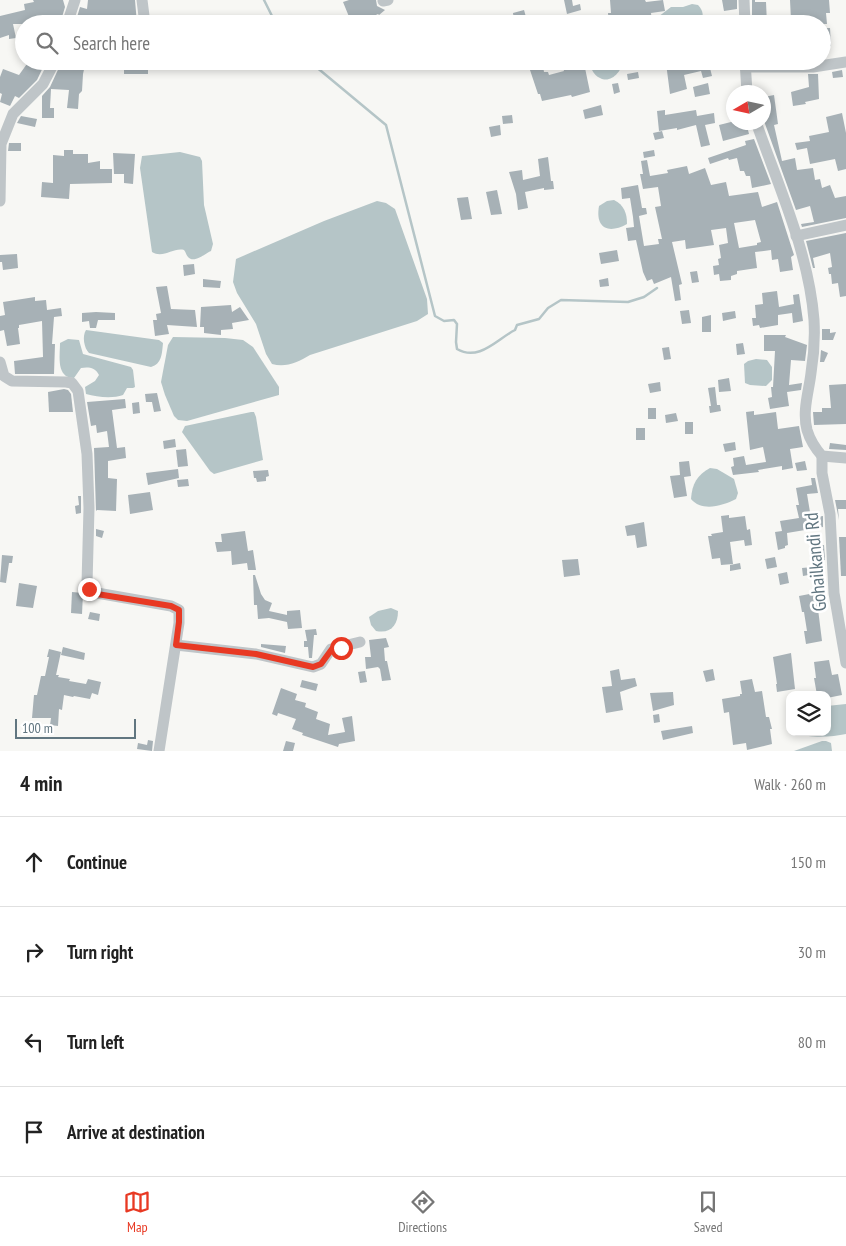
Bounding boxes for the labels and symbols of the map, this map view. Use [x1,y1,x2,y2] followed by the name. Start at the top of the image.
[726,85,771,130] north arrow
[799,512,831,612] street label: Gohailkandi Rd
[78,578,101,601] route end
[330,637,353,660] route start
[15,716,136,739] scale bar

